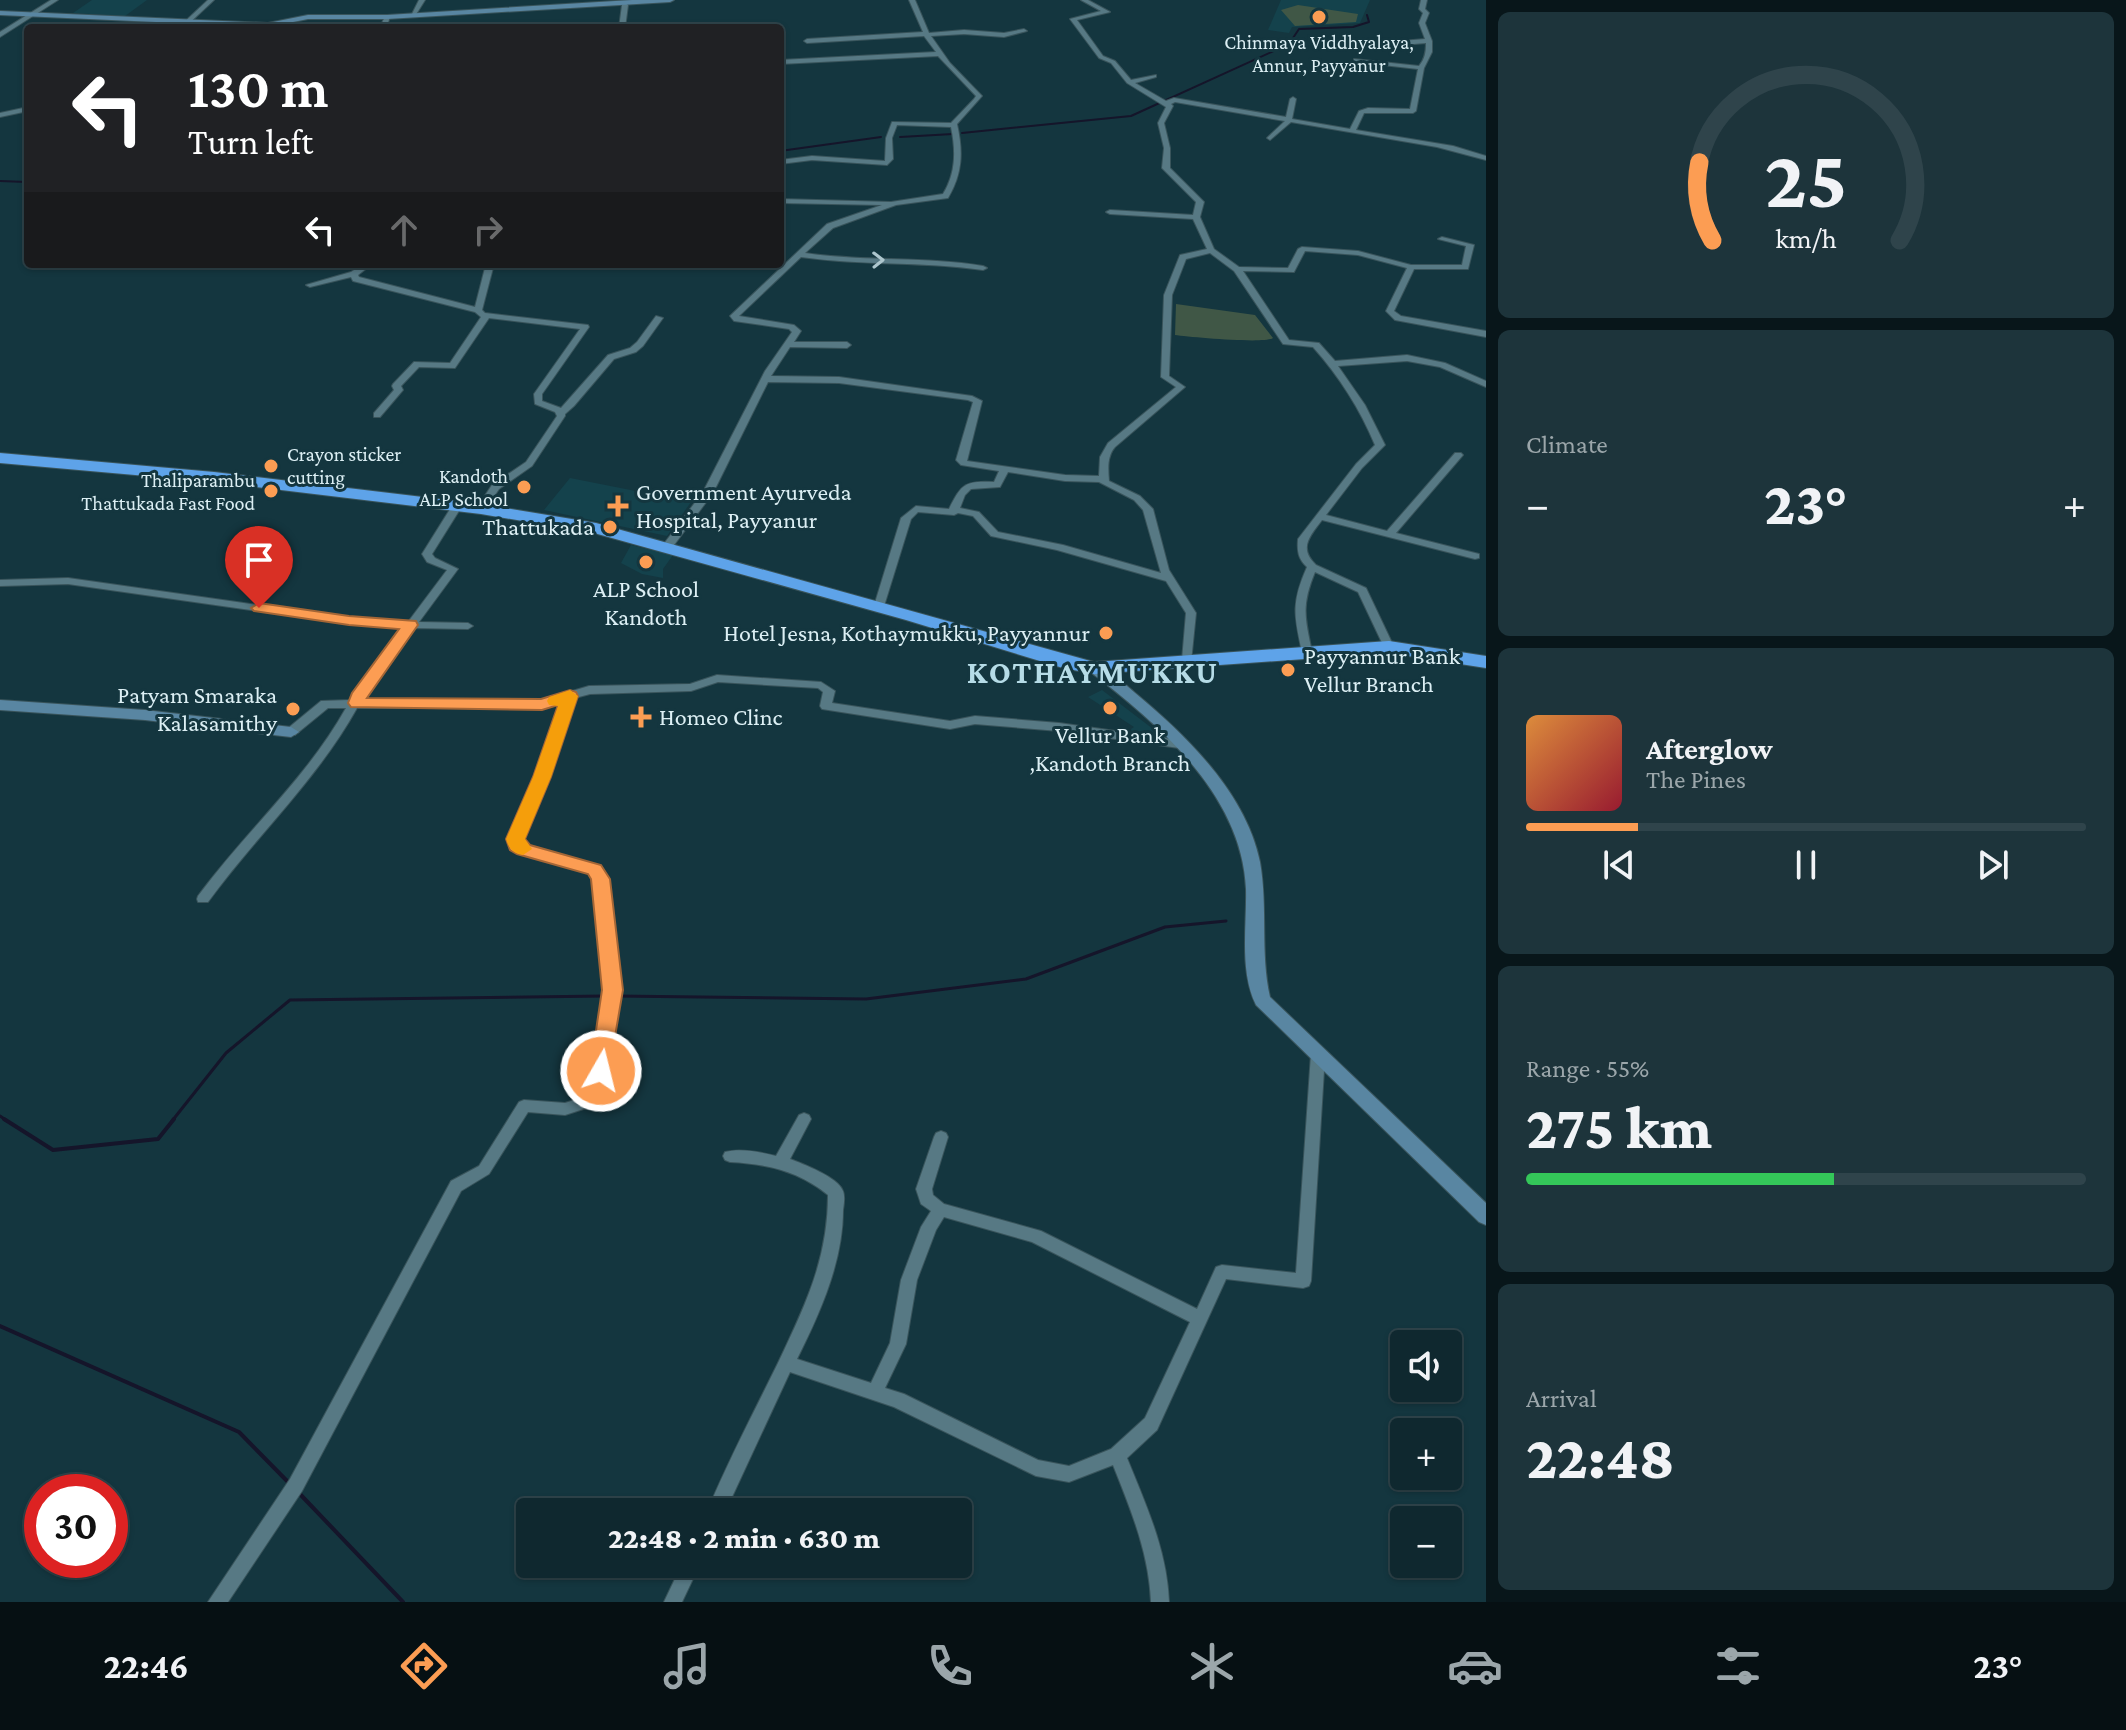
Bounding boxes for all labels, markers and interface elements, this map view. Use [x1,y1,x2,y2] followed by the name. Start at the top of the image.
[1310,8,1328,26] marker: Chinmaya Viddhyalaya, Annur, Payyanur
[1224,31,1414,77] place label: Chinmaya Viddhyalaya, Annur, Payyanur
[56,56,160,160] icon: left
[188,57,329,119] text: 130 m
[188,122,313,162] text: Turn left
[1764,132,1848,225] text: 25
[298,208,342,252] icon: left
[382,208,426,252] icon: ahead
[466,208,510,252] icon: right
[1775,222,1837,254] text: km/h
[872,251,885,269] one-way arrow
[1526,430,1608,459] text: Climate
[287,443,401,489] place label: Crayon sticker cutting
[262,457,280,475] marker: Crayon sticker cutting
[419,465,508,510] place label: Kandoth ALP School
[81,469,255,514] place label: Thaliparambu Thattukada Fast Food
[1764,470,1848,537] text: 23°
[515,478,533,496] marker: Kandoth ALP School
[636,478,852,533] place label: Government Ayurveda Hospital, Payyanur
[1526,480,1549,528] text: −
[2063,480,2086,528] text: +
[262,482,280,500] marker: Thaliparambu Thattukada Fast Food
[607,495,629,517] marker: Government Ayurveda Hospital, Payyanur
[482,513,594,540] place label: Thattukada
[601,518,619,536] marker: Thattukada
[225,526,293,608] pin
[237,538,281,582] icon: arrive
[637,553,655,571] marker: ALP School Kandoth
[593,575,699,630] place label: ALP School Kandoth
[723,619,1090,646] place label: Hotel Jesna, Kothaymukku, Payyannur
[1097,624,1115,642] marker: Hotel Jesna, Kothaymukku, Payyannur
[1304,642,1461,697] place label: Payyannur Bank Vellur Branch
[967,654,1219,690] district label: KOTHAYMUKKU
[1279,661,1297,679] marker: Payyannur Bank Vellur Branch
[117,681,278,736] place label: Patyam Smaraka Kalasamithy
[1101,699,1119,717] marker: Vellur Bank ,Kandoth Branch
[284,700,302,718] marker: Patyam Smaraka Kalasamithy
[659,703,783,730] place label: Homeo Clinc
[630,706,652,728] marker: Homeo Clinc
[1030,721,1191,776] place label: Vellur Bank ,Kandoth Branch
[1646,732,1773,765] text: Afterglow
[1646,765,1746,794] text: The Pines
[1597,843,1641,887] icon: previous
[1784,843,1828,887] icon: pause
[1971,843,2015,887] icon: next
[559,1029,643,1113] position arrow
[1526,1054,1649,1083] text: Range · 55%
[1526,1094,1712,1161] text: 275 km
[1390,1330,1462,1578] map controls
[1390,1330,1462,1402] button: sound
[1526,1384,1597,1413] text: Arrival
[1390,1418,1462,1490] button: +
[1526,1424,1675,1491] text: 22:48
[24,1474,128,1578] speed limit sign: 30
[1390,1506,1462,1578] button: −
[608,1521,880,1554] text: 22:48 · 2 min · 630 m
[396,1638,452,1694] icon: directions
[659,1638,715,1694] icon: music
[922,1638,978,1694] icon: phone
[1184,1638,1240,1694] icon: climate
[1447,1638,1503,1694] icon: car
[1710,1638,1766,1694] icon: filters
[103,1646,189,1686] text: 22:46
[1973,1646,2022,1686] text: 23°

